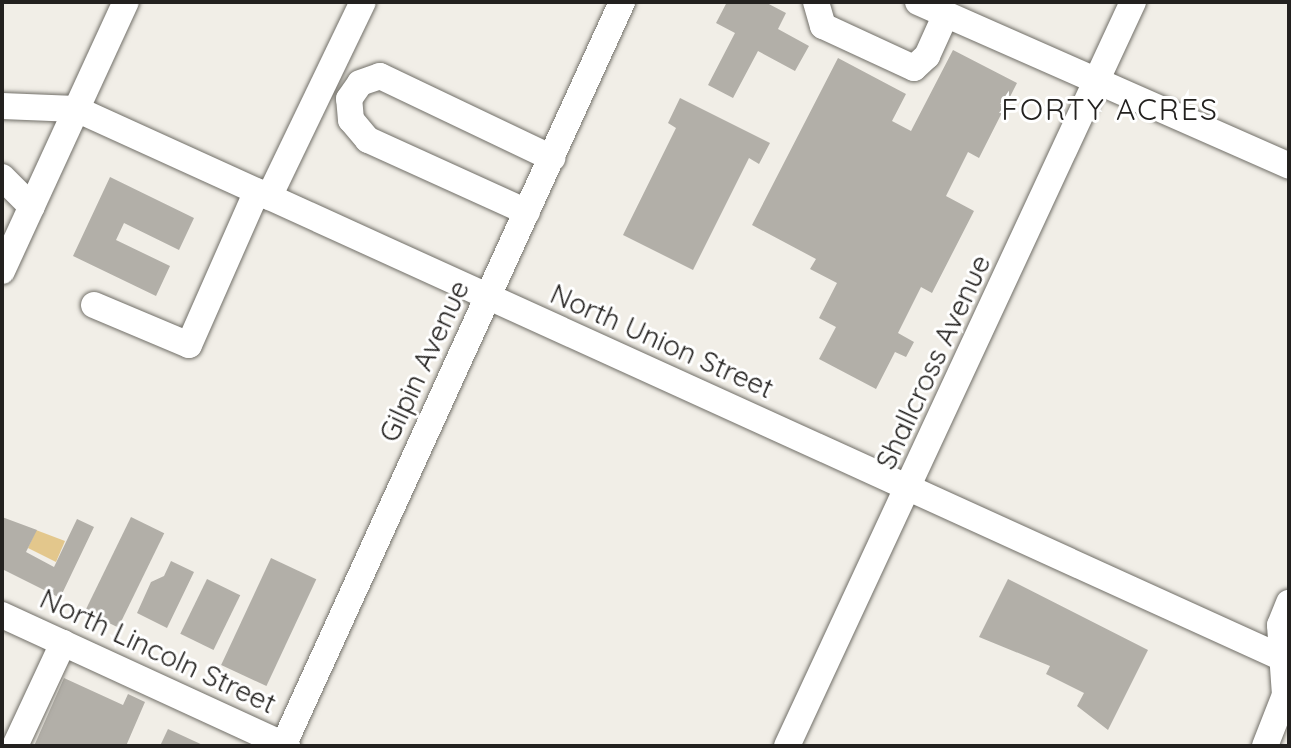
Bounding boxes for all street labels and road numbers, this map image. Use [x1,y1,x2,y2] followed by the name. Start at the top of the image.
[869,250,997,474] street label: Shallcross Avenue
[372,275,476,447] street label: Gilpin Avenue
[545,277,779,405] street label: North Union Street
[35,582,281,720] street label: North Lincoln Street

